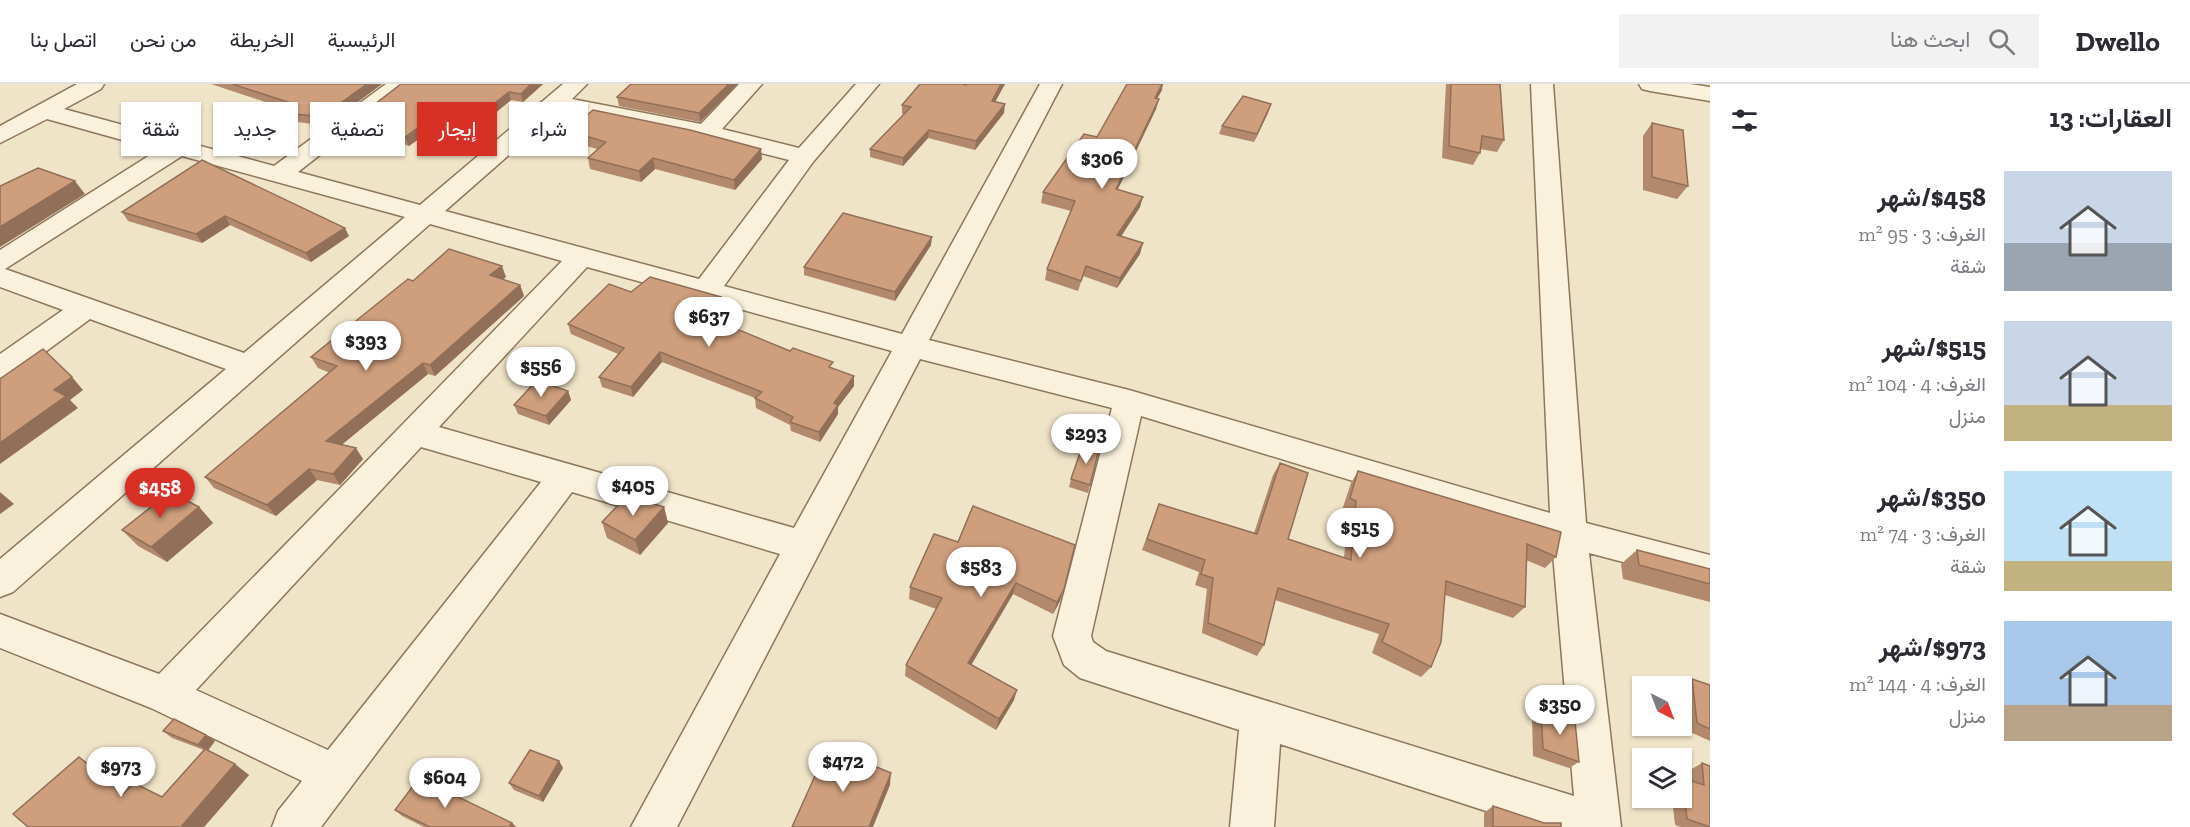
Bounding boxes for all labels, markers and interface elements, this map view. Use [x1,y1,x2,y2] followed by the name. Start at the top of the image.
[1619,14,2039,68] search box
[1985,25,2018,58] icon: search
[2075,25,2160,58] text: Dwello
[1890,26,1970,53] text: ابحث هنا
[30,27,97,52] text: اتصل بنا
[130,27,197,52] text: من نحن
[230,27,294,52] text: الخريطة
[327,27,395,52] text: الرئيسية
[121,102,201,156] chip: شقة
[213,102,298,156] chip: جديد
[310,102,405,156] chip: تصفية
[417,102,497,156] chip: إيجار
[509,102,588,156] chip: شراء
[2049,102,2172,134] text: العقارات: 13
[1728,104,1761,137] icon: filters
[1066,139,1138,190] pin: $306
[1081,146,1123,170] text: $306
[1877,181,1986,213] text: $458/شهر
[2052,195,2124,267] icon: home
[1859,222,1986,246] text: الغرف: 3 · 95 m²
[1950,254,1986,278] text: شقة
[673,297,745,348] pin: $637
[688,304,730,328] text: $637
[330,321,402,372] pin: $393
[345,328,387,352] text: $393
[1882,331,1986,363] text: $515/شهر
[2052,345,2124,417] icon: home
[505,347,577,398] pin: $556
[520,354,562,378] text: $556
[1848,372,1986,396] text: الغرف: 4 · 104 m²
[1949,404,1986,428] text: منزل
[1050,414,1122,465] pin: $293
[1065,421,1107,445] text: $293
[597,466,669,517] pin: $405
[124,468,196,519] pin: $458
[611,473,655,497] text: $405
[139,475,181,499] text: $458
[1877,481,1986,513] text: $350/شهر
[2052,495,2124,567] icon: home
[1324,508,1396,559] pin: $515
[1341,515,1379,539] text: $515
[1860,522,1986,546] text: الغرف: 3 · 74 m²
[945,547,1017,598] pin: $583
[960,554,1002,578] text: $583
[1950,554,1986,578] text: شقة
[1879,631,1986,663] text: $973/شهر
[2052,645,2124,717] icon: home
[1849,672,1986,696] text: الغرف: 4 · 144 m²
[1632,676,1692,736] north arrow
[1632,676,1692,808] map controls
[1524,685,1596,736] pin: $350
[1539,692,1581,716] text: $350
[1949,704,1986,728] text: منزل
[807,742,879,793] pin: $472
[85,747,157,798] pin: $973
[1632,748,1692,808] button: layers
[822,749,864,773] text: $472
[100,754,142,778] text: $973
[409,758,481,809] pin: $604
[423,765,467,789] text: $604

